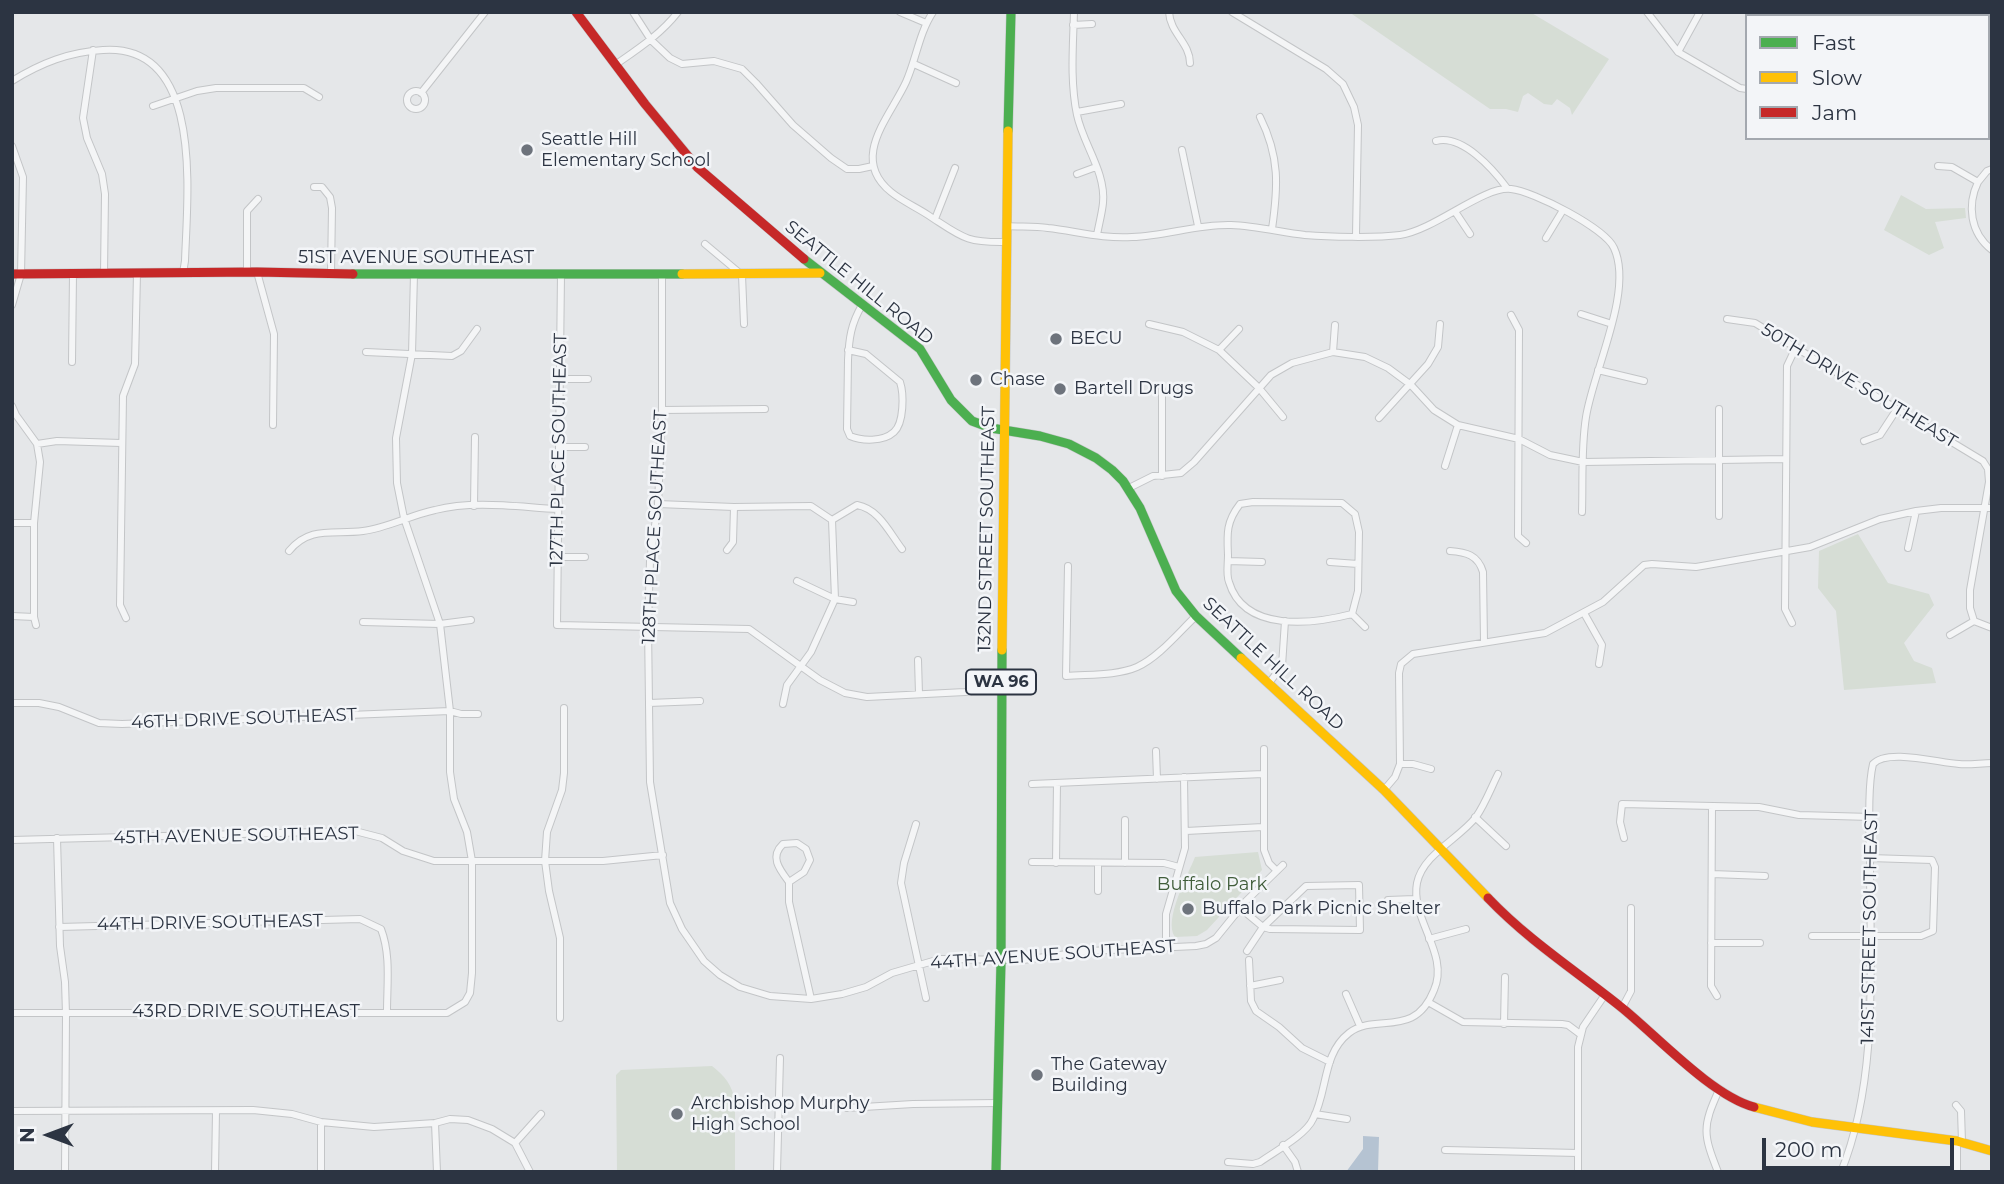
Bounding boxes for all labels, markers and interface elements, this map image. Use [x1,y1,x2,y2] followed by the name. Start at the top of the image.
[1745,14,1990,140] legend
[1812,30,1856,55] text: Fast
[1812,65,1862,90] text: Slow
[1812,100,1857,125] text: Jam
[541,129,711,172] place label: Seattle Hill Elementary School
[519,142,535,158] marker: Seattle Hill Elementary School
[780,216,938,350] street label: SEATTLE HILL ROAD
[298,247,534,269] street label: 51ST AVENUE SOUTHEAST
[1757,319,1961,453] street label: 50TH DRIVE SOUTHEAST
[1070,328,1123,350] place label: BECU
[1048,331,1064,347] marker: BECU
[546,333,572,567] street label: 127TH PLACE SOUTHEAST
[990,369,1045,391] place label: Chase
[968,372,984,388] marker: Chase
[1074,378,1193,400] place label: Bartell Drugs
[1052,381,1068,397] marker: Bartell Drugs
[974,406,1000,652] street label: 132ND STREET SOUTHEAST
[638,409,672,645] street label: 128TH PLACE SOUTHEAST
[1198,593,1348,735] street label: SEATTLE HILL ROAD
[966,670,1036,694] road number: WA 96
[131,704,357,734] street label: 46TH DRIVE SOUTHEAST
[1857,809,1883,1045] street label: 141ST STREET SOUTHEAST
[113,823,359,849] street label: 45TH AVENUE SOUTHEAST
[1157,874,1267,896] park label: Buffalo Park
[1202,898,1441,920] place label: Buffalo Park Picnic Shelter
[1180,901,1196,917] marker: Buffalo Park Picnic Shelter
[97,910,323,936] street label: 44TH DRIVE SOUTHEAST
[929,936,1177,974] street label: 44TH AVENUE SOUTHEAST
[132,1001,360,1023] street label: 43RD DRIVE SOUTHEAST
[1051,1054,1167,1096] place label: The Gateway Building
[1029,1067,1045,1083] marker: The Gateway Building
[691,1093,869,1136] place label: Archbishop Murphy High School
[14,1100,84,1170] north arrow
[669,1106,685,1122] marker: Archbishop Murphy High School
[1766,1124,1958,1168] scale bar
[16,1127,39,1143] text: N
[1775,1137,1842,1162] text: 200 m

